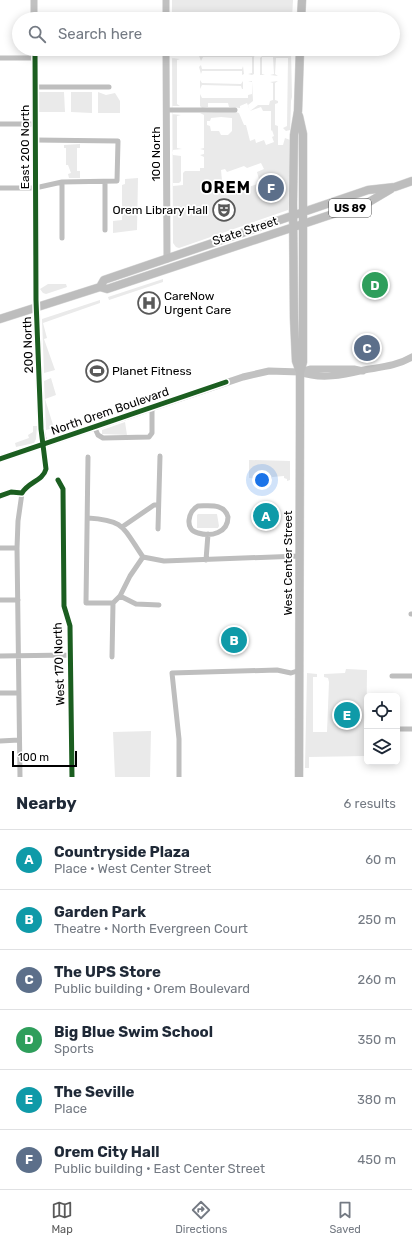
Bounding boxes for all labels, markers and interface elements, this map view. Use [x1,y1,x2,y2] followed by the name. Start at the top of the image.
[12,12,400,56] search box
[26,23,48,45] icon: search
[58,25,142,43] text: Search here
[18,105,32,189] street label: East 200 North
[149,126,163,182] street label: 100 North
[258,173,284,203] pin: F
[201,178,251,197] district label: OREM
[211,197,237,223] theatre icon: Orem Library Hall
[329,199,371,217] road number: US 89
[112,203,208,217] place label: Orem Library Hall
[211,214,280,248] street label: State Street
[362,270,388,300] pin: D
[164,289,232,317] place label: CareNow Urgent Care
[136,290,162,316] hospital icon: CareNow Urgent Care
[20,316,36,374] street label: 200 North
[354,333,380,363] pin: C
[84,358,110,384] sports icon: Planet Fitness
[112,364,192,378] place label: Planet Fitness
[49,384,171,438] street label: North Orem Boulevard
[252,470,272,490] your location
[253,501,279,531] pin: A
[281,510,295,616] street label: West Center Street
[51,622,67,706] street label: West 170 North
[221,625,247,655] pin: B
[364,693,400,765] map controls
[364,693,400,729] button: locate
[334,700,360,730] pin: E
[364,729,400,765] button: layers
[12,749,77,768] scale bar
[18,751,49,764] text: 100 m
[16,793,77,813] text: Nearby
[344,796,396,811] text: 6 results
[54,843,190,861] text: Countryside Plaza
[24,852,34,867] text: A
[365,852,396,867] text: 60 m
[54,861,211,876] text: Place · West Center Street
[54,903,146,921] text: Garden Park
[24,912,34,927] text: B
[358,912,396,927] text: 250 m
[54,921,248,936] text: Theatre · North Evergreen Court
[54,963,161,981] text: The UPS Store
[24,972,34,987] text: C
[358,972,396,987] text: 260 m
[54,981,250,996] text: Public building · Orem Boulevard
[54,1023,213,1041] text: Big Blue Swim School
[24,1032,34,1047] text: D
[357,1032,396,1047] text: 350 m
[54,1041,94,1056] text: Sports
[54,1083,134,1101] text: The Seville
[25,1092,33,1107] text: E
[357,1092,396,1107] text: 380 m
[54,1101,87,1116] text: Place
[54,1143,159,1161] text: Orem City Hall
[25,1152,33,1167] text: F
[357,1152,396,1167] text: 450 m
[54,1161,265,1176] text: Public building · East Center Street
[51,1199,73,1236] tab: Map
[175,1199,227,1236] tab: Directions
[330,1199,361,1236] tab: Saved

